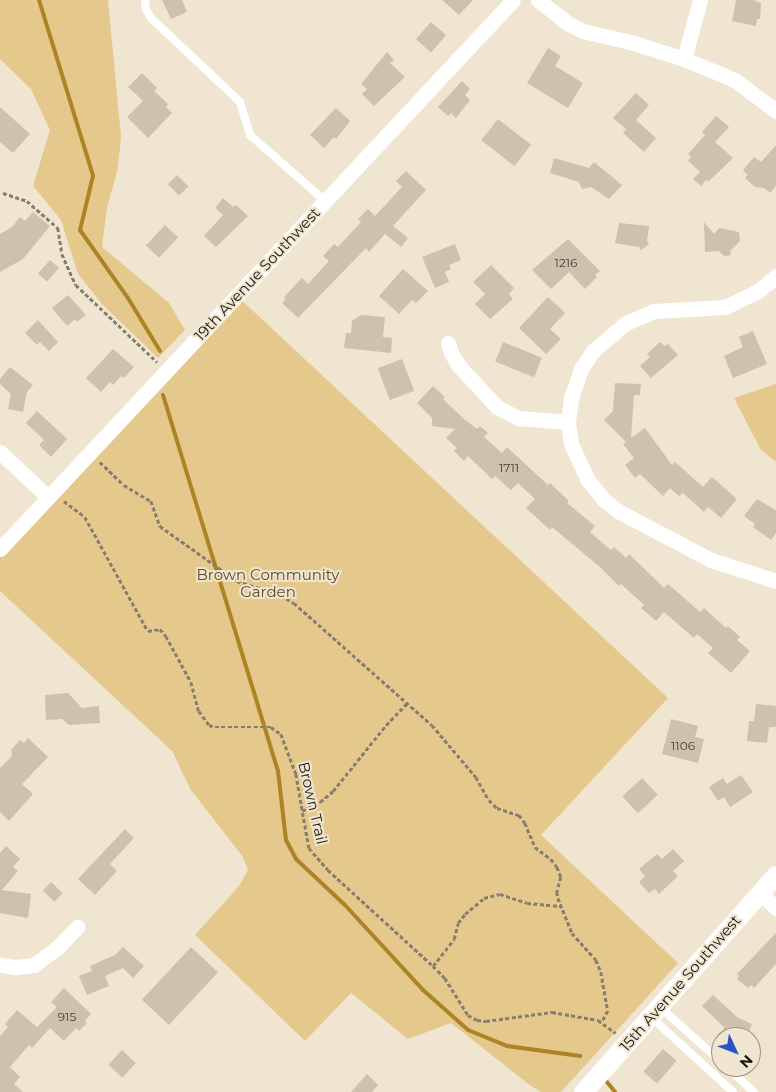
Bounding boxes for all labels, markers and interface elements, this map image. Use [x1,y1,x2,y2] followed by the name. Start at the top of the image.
[191,204,323,344] street label: 19th Avenue Southwest
[555,256,577,270] house number: 1216
[499,461,519,475] house number: 1711
[197,565,339,600] park label: Brown Community Garden
[671,739,695,753] house number: 1106
[295,760,331,846] street label: Brown Trail
[616,911,744,1055] street label: 15th Avenue Southwest
[58,1010,76,1024] house number: 915
[711,1027,761,1077] north arrow
[736,1051,757,1072] text: N

